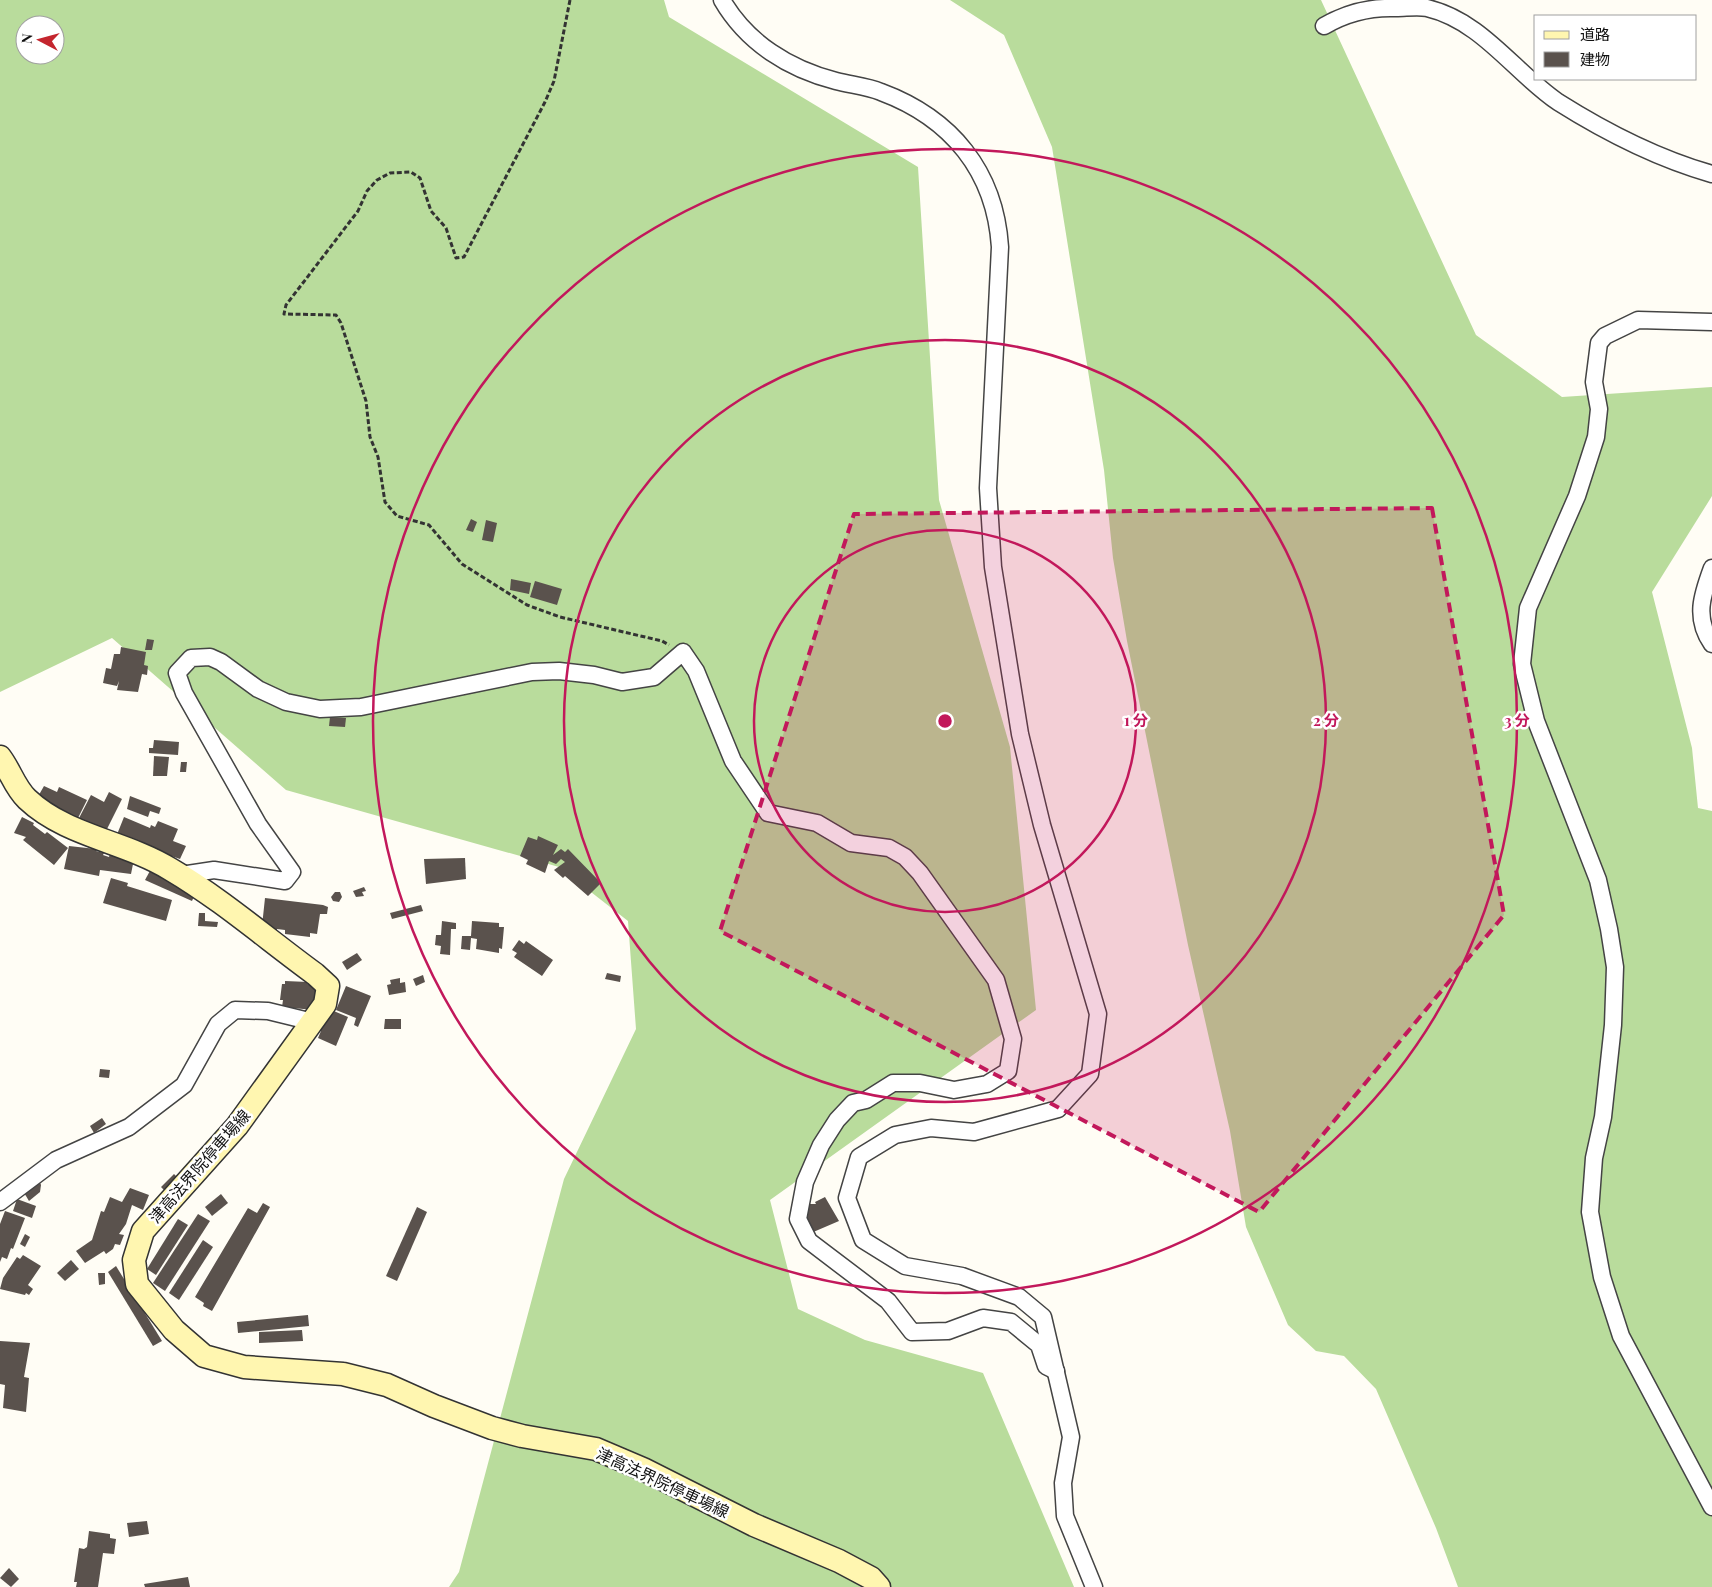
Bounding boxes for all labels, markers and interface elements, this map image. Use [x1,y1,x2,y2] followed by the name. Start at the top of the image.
[15,15,65,65] north arrow
[1534,15,1697,80] legend
[1580,24,1610,44] text: 道路
[17,33,37,45] text: N
[1580,49,1610,69] text: 建物
[1124,710,1148,730] text: 1 分
[1313,710,1339,730] text: 2 分
[1504,710,1530,730] text: 3 分
[936,712,954,730] centre of rings
[144,1105,254,1227] street label: 津高法界院停車場線
[593,1442,733,1522] street label: 津高法界院停車場線

